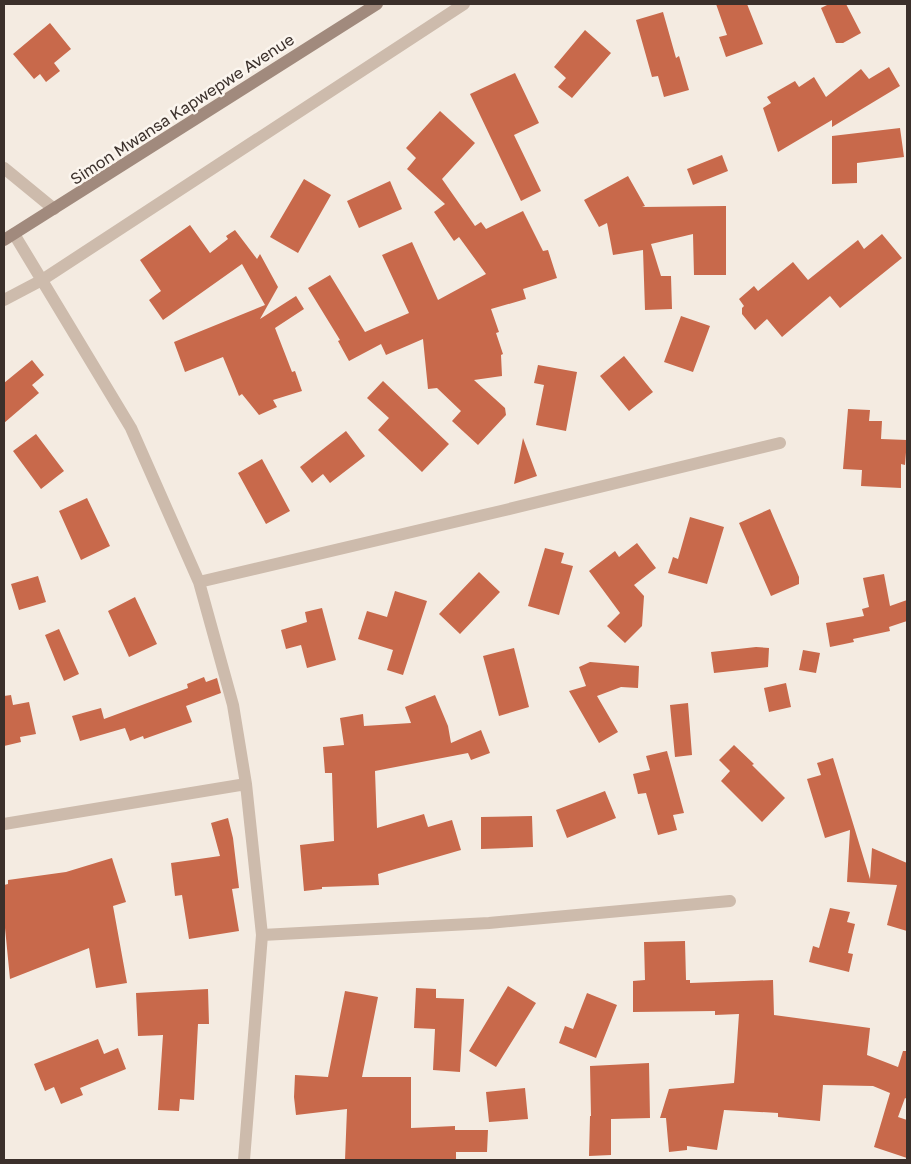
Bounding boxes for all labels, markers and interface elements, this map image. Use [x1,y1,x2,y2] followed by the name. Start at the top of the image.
[66,29,298,189] street label: Simon Mwansa Kapwepwe Avenue

